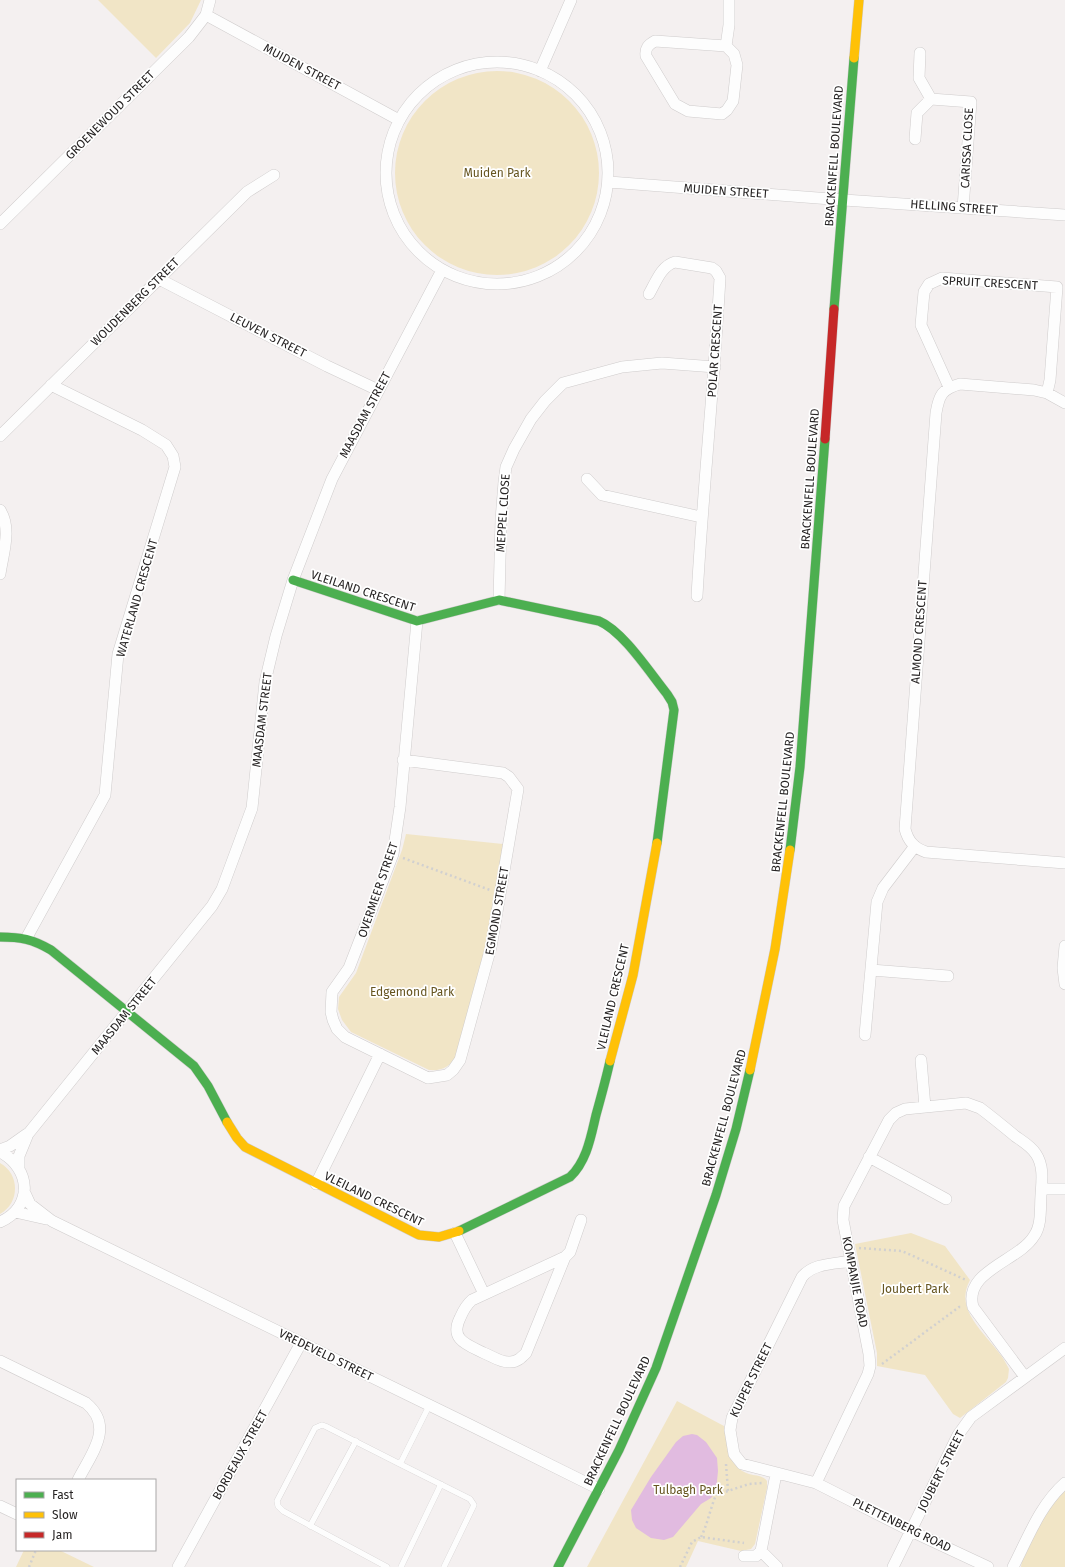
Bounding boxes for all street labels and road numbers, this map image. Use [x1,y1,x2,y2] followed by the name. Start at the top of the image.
[261,41,344,94] street label: MUIDEN STREET
[63,67,158,162] street label: GROENEWOUD STREET
[822,85,846,227] street label: BRACKENFELL BOULEVARD
[958,107,976,189] street label: CARISSA CLOSE
[683,181,770,201] street label: MUIDEN STREET
[910,197,999,217] street label: HELLING STREET
[88,254,183,349] street label: WOUDENBERG STREET
[942,273,1039,293] street label: SPRUIT CRESCENT
[705,303,725,398] street label: POLAR CRESCENT
[228,310,309,361] street label: LEUVEN STREET
[336,369,394,460] street label: MAASDAM STREET
[798,408,822,550] street label: BRACKENFELL BOULEVARD
[493,473,513,553] street label: MEPPEL CLOSE
[113,536,161,659] street label: WATERLAND CRESCENT
[309,568,418,615] street label: VLEILAND CRESCENT
[908,579,930,684] street label: ALMOND CRESCENT
[249,671,275,768] street label: MAASDAM STREET
[769,731,797,873] street label: BRACKENFELL BOULEVARD
[355,840,401,940] street label: OVERMEER STREET
[482,865,512,956] street label: EGMOND STREET
[594,942,632,1052] street label: VLEILAND CRESCENT
[89,974,160,1057] street label: MAASDAM STREET
[699,1048,749,1188] street label: BRACKENFELL BOULEVARD
[322,1169,427,1230] street label: VLEILAND CRESCENT
[839,1235,871,1329] street label: KOMPANJIE ROAD
[277,1326,376,1384] street label: VREDEVELD STREET
[727,1340,775,1420] street label: KUIPER STREET
[581,1354,653,1488] street label: BRACKENFELL BOULEVARD
[210,1407,271,1502] street label: BORDEAUX STREET
[915,1428,968,1514] street label: JOUBERT STREET
[850,1495,954,1555] street label: PLETTENBERG ROAD

